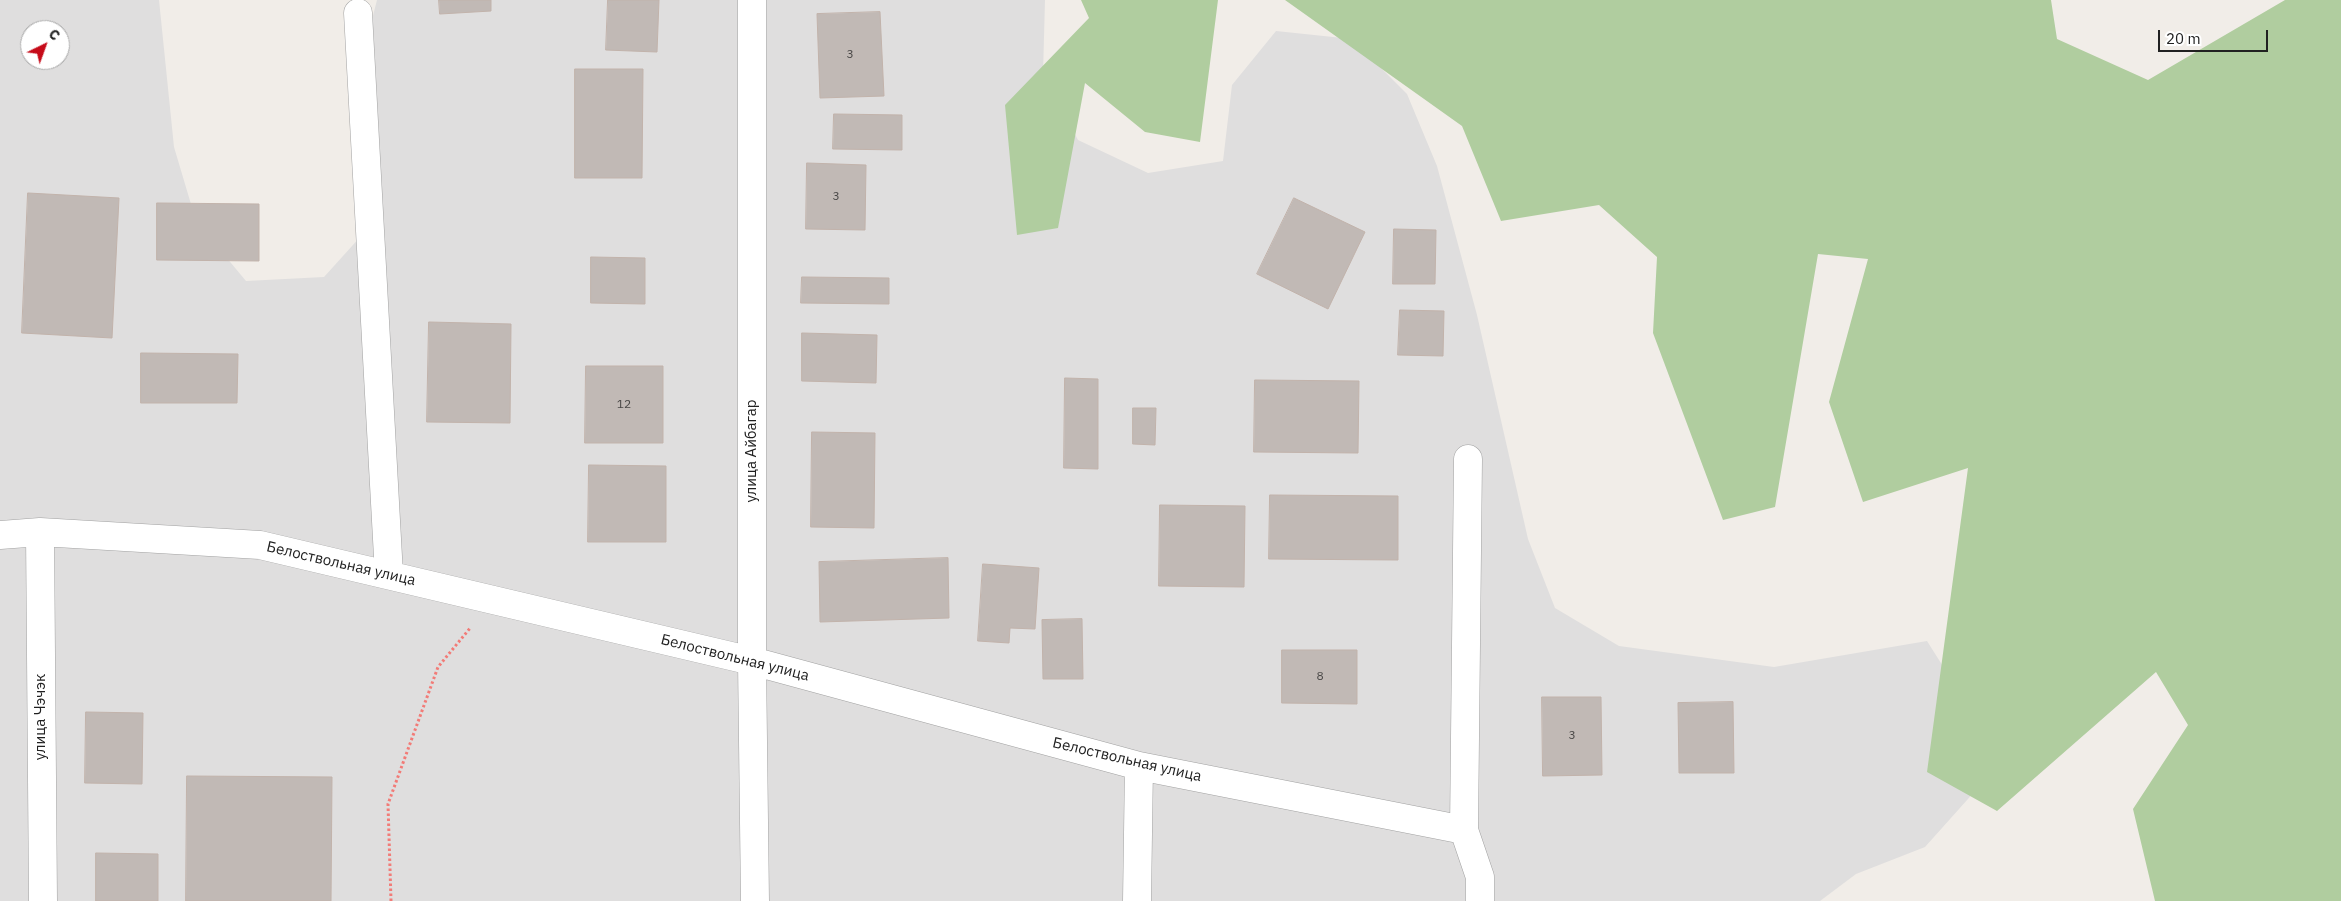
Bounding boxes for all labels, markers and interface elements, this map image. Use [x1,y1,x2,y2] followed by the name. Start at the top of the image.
[20,20,70,70] north arrow
[2161,20,2271,52] scale bar
[45,25,64,44] text: С
[2166,29,2201,48] text: 20 m
[846,48,854,62] house number: 3
[832,190,840,204] house number: 3
[617,398,631,412] house number: 12
[743,399,761,503] street label: улица Айбагар
[265,538,417,590] street label: Белоствольная улица
[659,631,811,685] street label: Белоствольная улица
[1316,670,1324,684] house number: 8
[32,674,50,760] street label: улица Чэчэк
[1568,729,1576,743] house number: 3
[1051,734,1203,786] street label: Белоствольная улица

